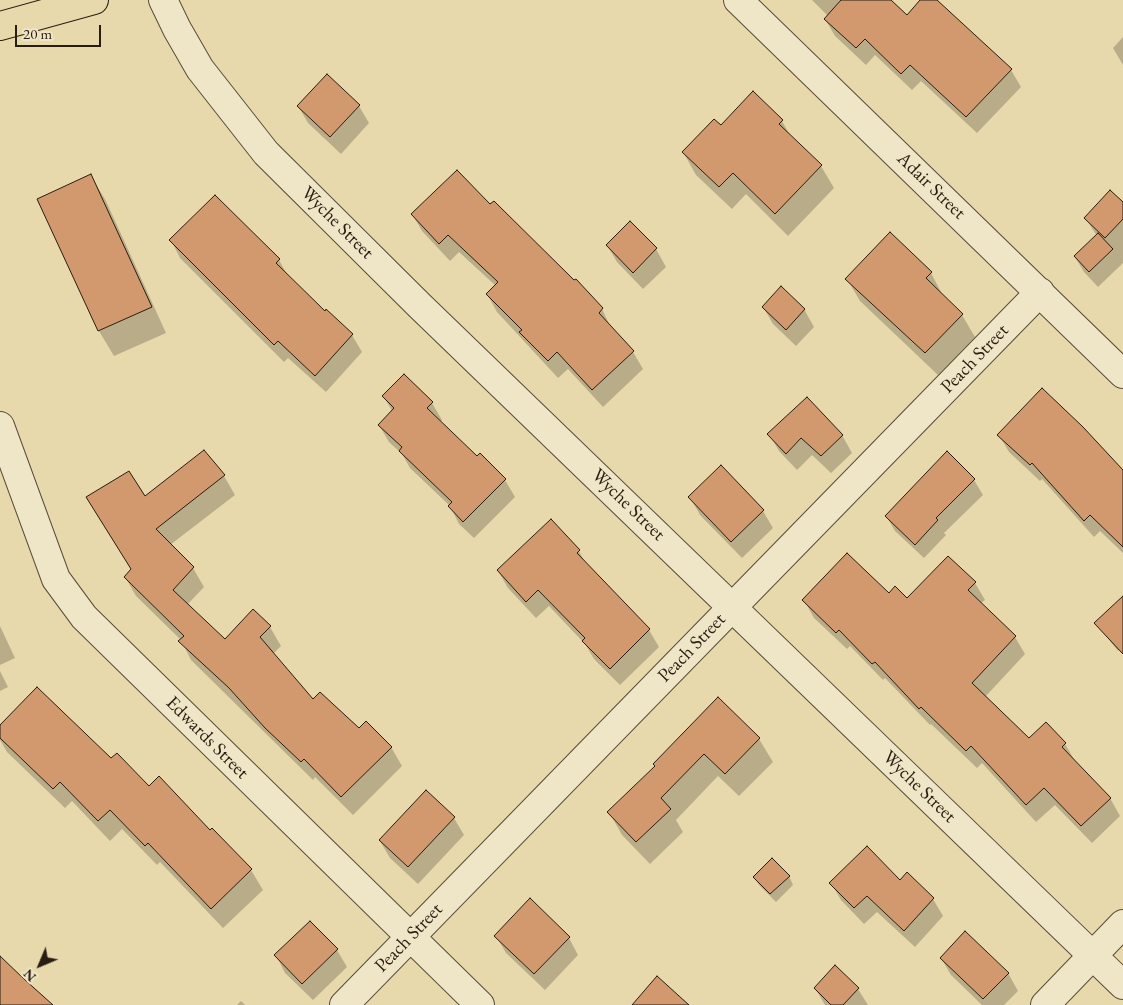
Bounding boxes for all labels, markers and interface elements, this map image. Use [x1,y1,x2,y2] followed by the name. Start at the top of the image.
[18,15,104,47] scale bar
[23,24,52,43] text: 20 m
[892,148,970,224] street label: Adair Street
[296,182,378,264] street label: Wyche Street
[936,320,1014,398] street label: Peach Street
[586,464,670,546] street label: Wyche Street
[653,609,731,687] street label: Peach Street
[161,692,253,784] street label: Edwards Street
[877,746,961,828] street label: Wyche Street
[370,899,448,977] street label: Peach Street
[15,940,65,990] north arrow
[19,965,40,986] text: N

